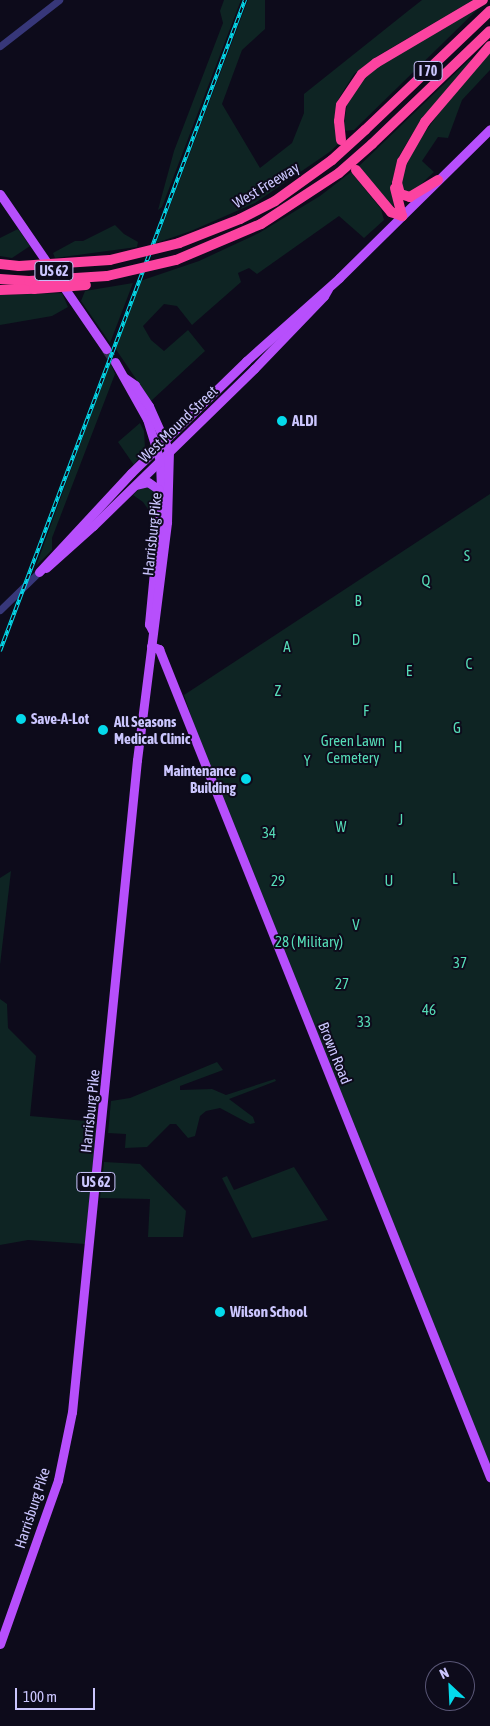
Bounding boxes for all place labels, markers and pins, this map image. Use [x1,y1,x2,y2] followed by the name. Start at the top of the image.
[292,412,317,430] place label: ALDI
[276,415,288,427] marker: ALDI
[31,710,89,728] place label: Save-A-Lot
[114,712,190,747] place label: All Seasons Medical Clinic
[15,713,27,725] marker: Save-A-Lot
[96,723,110,737] marker: All Seasons Medical Clinic
[163,761,236,796] place label: Maintenance Building
[240,773,252,785] marker: Maintenance Building
[230,1303,307,1321] place label: Wilson School
[214,1306,226,1318] marker: Wilson School

